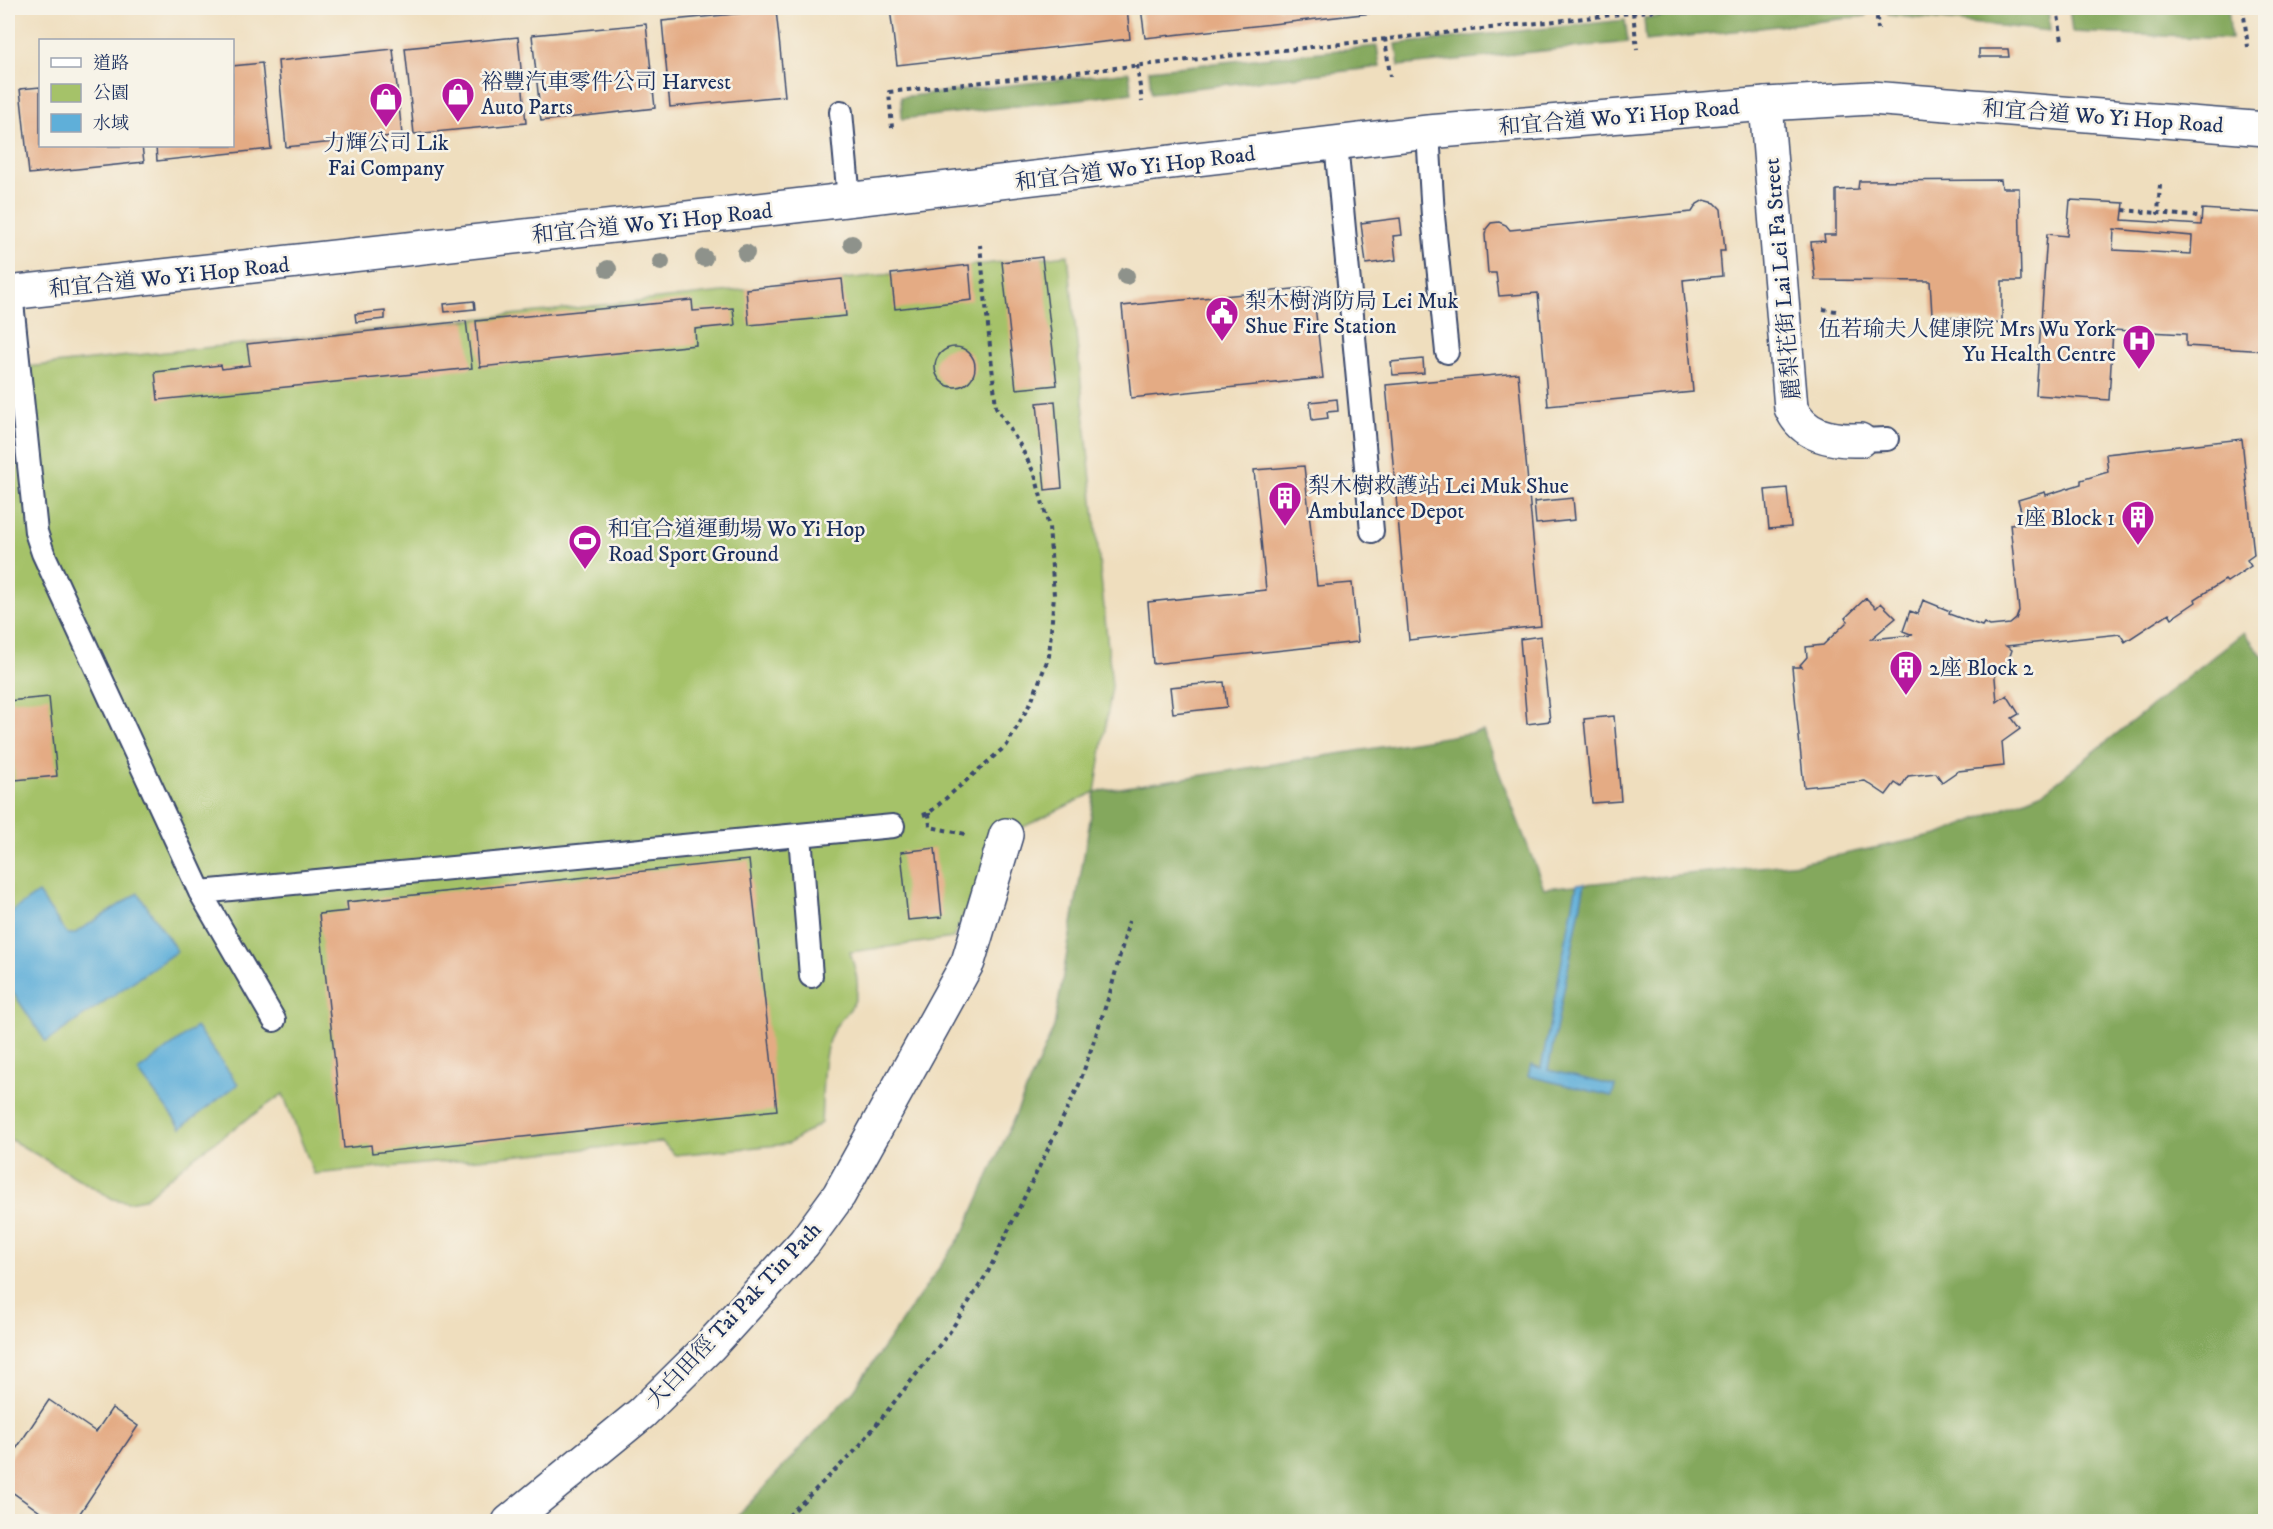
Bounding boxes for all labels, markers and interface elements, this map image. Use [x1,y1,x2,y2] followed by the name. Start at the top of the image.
[39,39,234,147] legend
[93,53,129,75] text: 道路
[481,69,731,121] place label: 裕豐汽車零件公司 Harvest Auto Parts
[440,76,476,123] shop icon: 裕豐汽車零件公司 Harvest Auto Parts
[368,81,404,128] shop icon: 力輝公司 Lik Fai Company
[93,83,129,105] text: 公園
[1498,94,1741,141] street label: 和宜合道 Wo Yi Hop Road
[1981,96,2224,139] street label: 和宜合道 Wo Yi Hop Road
[93,113,129,135] text: 水域
[323,130,449,182] place label: 力輝公司 Lik Fai Company
[1014,140,1257,197] street label: 和宜合道 Wo Yi Hop Road
[1758,157,1807,401] street label: 麗梨花街 Lai Lei Fa Street
[531,197,774,250] street label: 和宜合道 Wo Yi Hop Road
[48,251,291,304] street label: 和宜合道 Wo Yi Hop Road
[1245,288,1458,340] place label: 梨木樹消防局 Lei Muk Shue Fire Station
[1204,295,1240,342] public building icon: 梨木樹消防局 Lei Muk Shue Fire Station
[1818,316,2116,368] place label: 伍若瑜夫人健康院 Mrs Wu York Yu Health Centre
[2121,323,2157,370] hospital icon: 伍若瑜夫人健康院 Mrs Wu York Yu Health Centre
[1308,473,1569,525] place label: 梨木樹救護站 Lei Muk Shue Ambulance Depot
[1267,480,1303,527] building icon: 梨木樹救護站 Lei Muk Shue Ambulance Depot
[2120,499,2156,546] building icon: 1座 Block 1
[2016,505,2115,532] place label: 1座 Block 1
[608,516,865,568] place label: 和宜合道運動場 Wo Yi Hop Road Sport Ground
[567,523,603,570] sports icon: 和宜合道運動場 Wo Yi Hop Road Sport Ground
[1888,649,1924,696] building icon: 2座 Block 2
[1929,655,2034,682] place label: 2座 Block 2
[641,1216,827,1413] street label: 大白田徑 Tai Pak Tin Path

